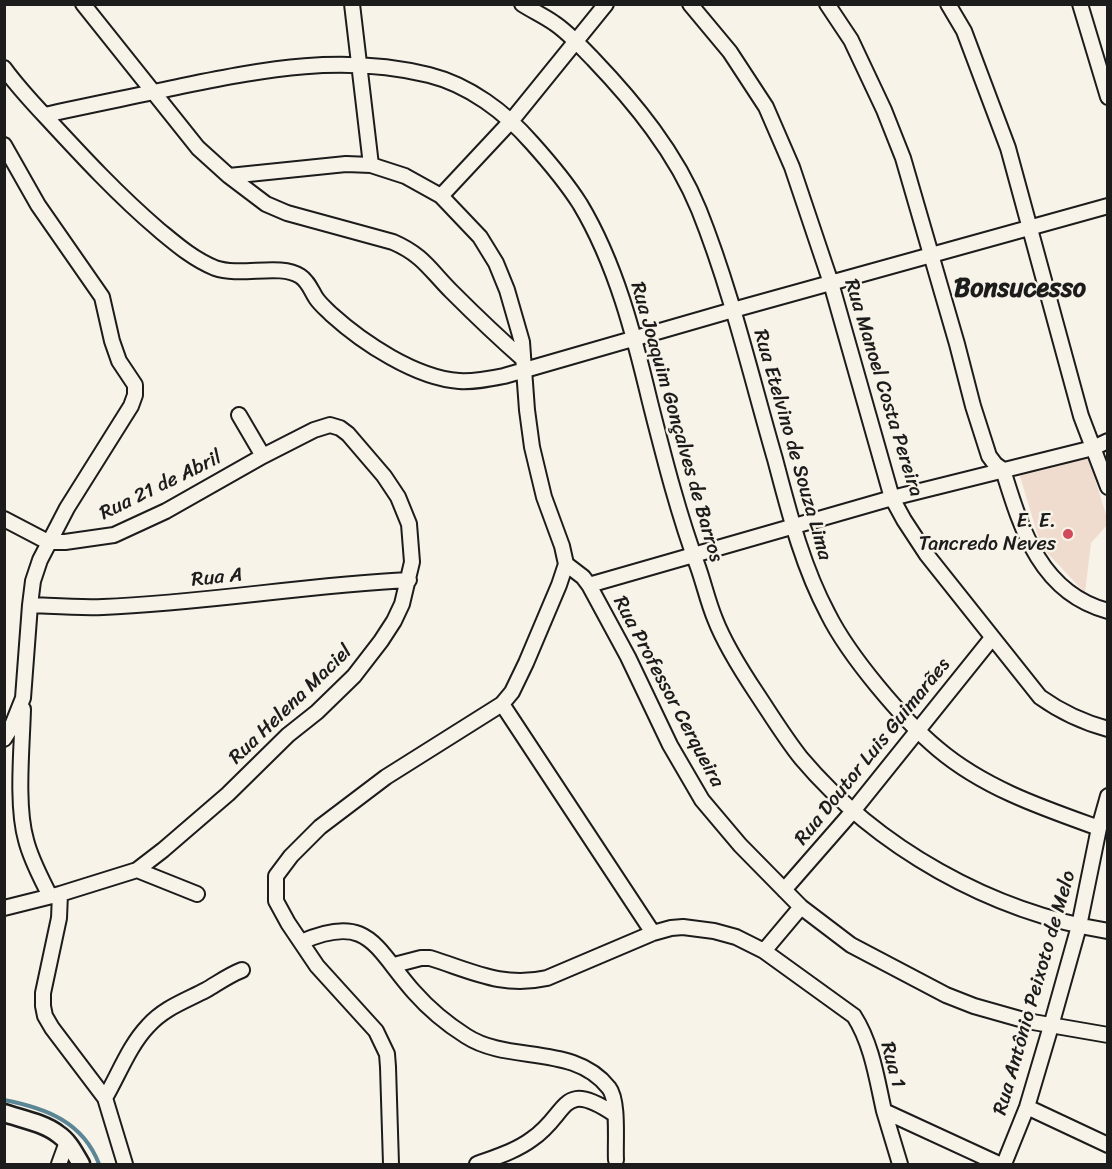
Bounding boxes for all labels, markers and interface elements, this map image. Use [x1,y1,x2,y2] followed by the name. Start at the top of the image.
[954,273,1086,305] district label: Bonsucesso
[838,276,928,500] street label: Rua Manoel Costa Pereira
[624,279,728,565] street label: Rua Joaquim Gonçalves de Barros
[748,327,836,563] street label: Rua Etelvino de Souza Lima
[96,446,226,526] street label: Rua 21 de Abril
[919,510,1056,557] place label: E. E. Tancredo Neves
[1061,527,1075,541] marker: E. E. Tancredo Neves
[190,563,244,593] street label: Rua A
[607,592,729,792] street label: Rua Professor Cerqueira
[224,640,358,770] street label: Rua Helena Maciel
[790,654,956,850] street label: Rua Doutor Luis Guimarães
[989,868,1081,1118] street label: Rua Antônio Peixoto de Melo
[874,1039,910,1091] street label: Rua 1

